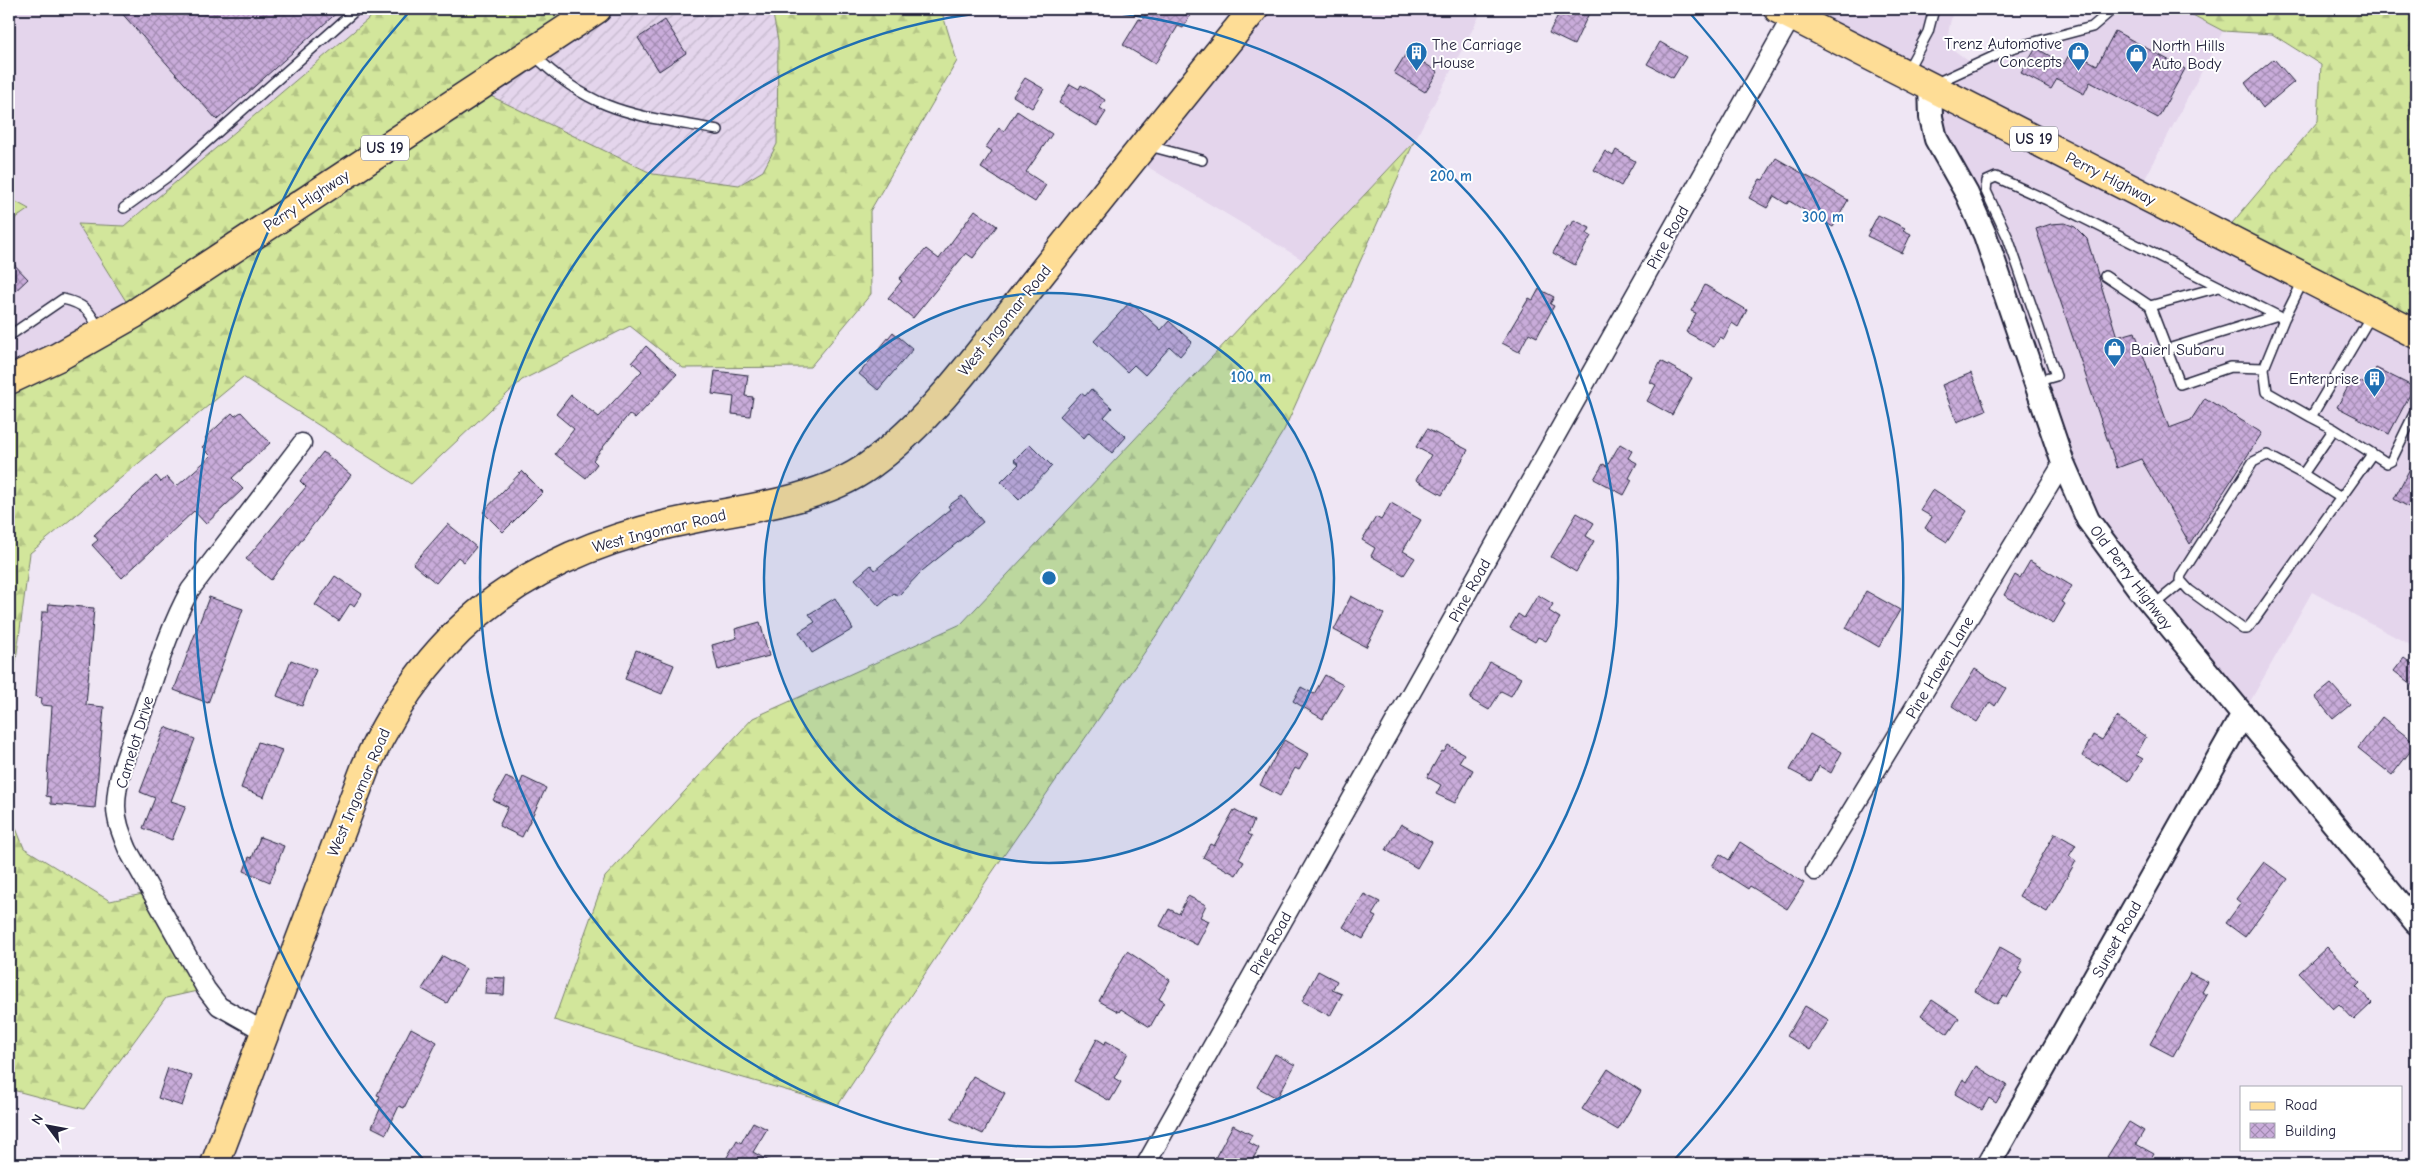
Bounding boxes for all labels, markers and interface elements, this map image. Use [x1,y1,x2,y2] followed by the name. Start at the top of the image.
[1944,35,2062,71] place label: Trenz Automotive Concepts
[1432,36,1521,72] place label: The Carriage House
[2152,37,2225,73] place label: North Hills Auto Body
[2066,40,2090,71] shop icon: Trenz Automotive Concepts
[1404,41,1428,72] building icon: The Carriage House
[2124,42,2148,73] shop icon: North Hills Auto Body
[2010,126,2058,152] road number: US 19
[361,136,409,160] road number: US 19
[2063,149,2159,210] street label: Perry Highway
[260,166,353,235] street label: Perry Highway
[1430,167,1472,185] text: 200 m
[1643,203,1693,272] street label: Pine Road
[1802,208,1844,226] text: 300 m
[955,262,1055,380] street label: West Ingomar Road
[2103,337,2127,368] shop icon: Baierl Subaru
[2131,341,2224,359] place label: Baierl Subaru
[2363,366,2387,397] building icon: Enterprise
[1231,368,1271,386] text: 100 m
[2289,370,2359,388] place label: Enterprise
[591,506,728,556] street label: West Ingomar Road
[2086,522,2177,634] street label: Old Perry Highway
[1445,556,1495,625] street label: Pine Road
[1040,569,1058,587] centre of rings
[1902,613,1977,722] street label: Pine Haven Lane
[112,694,158,791] street label: Camelot Drive
[324,726,394,859] street label: West Ingomar Road
[2088,898,2145,981] street label: Sunset Road
[1246,909,1296,978] street label: Pine Road
[2240,1086,2402,1150] legend
[2285,1096,2317,1114] text: Road
[22,1100,72,1150] north arrow
[28,1111,47,1128] text: N
[2285,1122,2336,1140] text: Building

